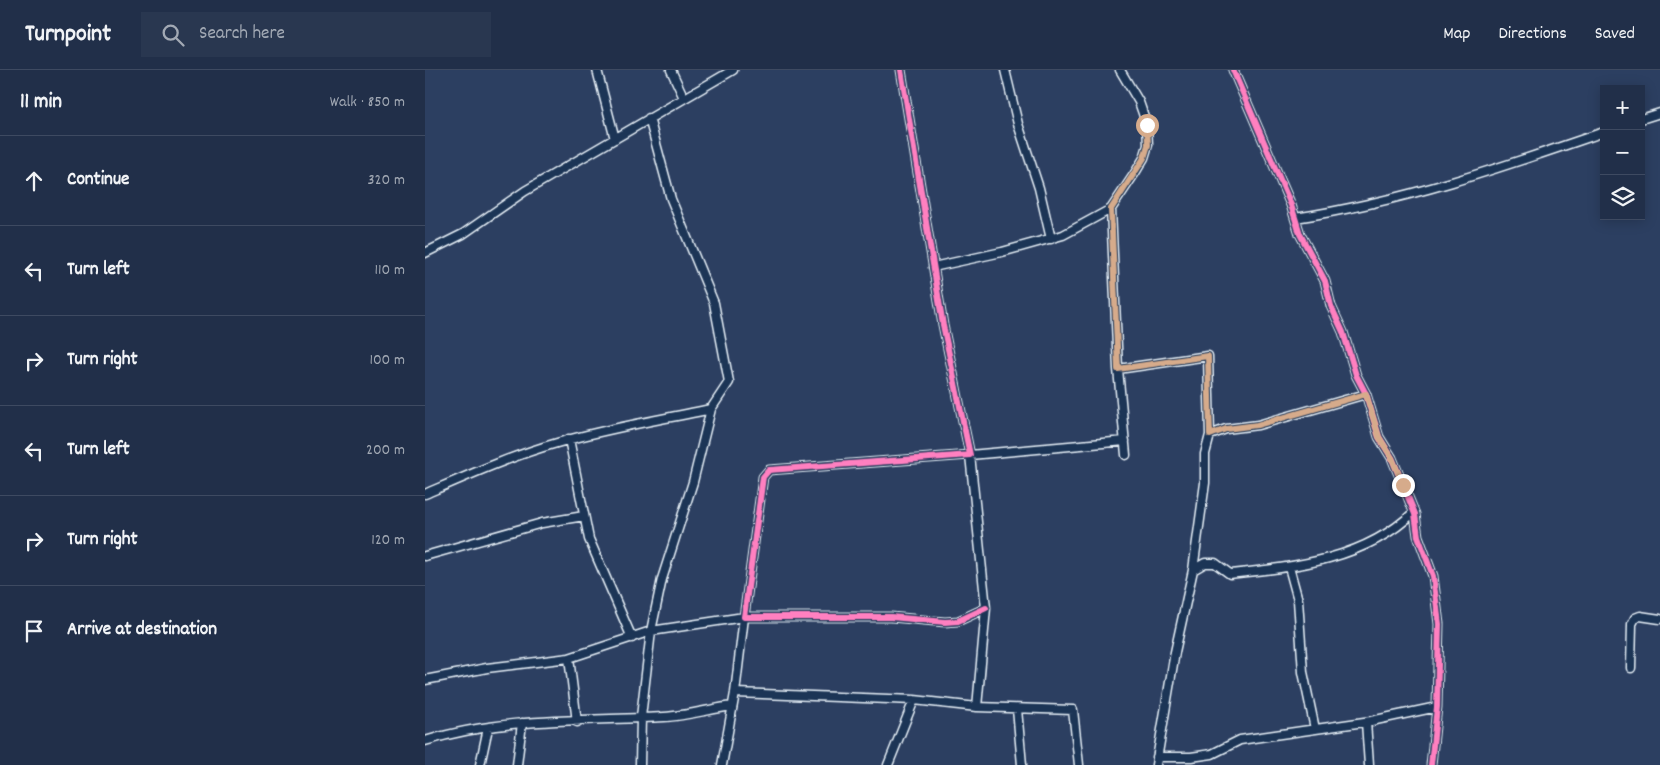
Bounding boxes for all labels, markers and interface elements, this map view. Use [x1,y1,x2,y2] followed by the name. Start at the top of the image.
[141,12,491,57] search box
[25,18,111,52] text: Turnpoint
[159,21,187,49] icon: search
[199,21,285,48] text: Search here
[1443,22,1470,47] text: Map
[1498,22,1567,47] text: Directions
[1595,22,1635,47] text: Saved
[1600,85,1645,220] map controls
[1600,85,1645,130] button: +
[20,88,62,118] text: 11 min
[330,91,405,114] text: Walk · 850 m
[1136,114,1159,137] route start
[1600,130,1645,175] button: −
[20,167,48,195] icon: ahead
[67,167,129,194] text: Continue
[368,169,405,192] text: 320 m
[1600,175,1645,220] button: layers
[20,257,48,285] icon: left
[67,257,130,284] text: Turn left
[375,259,405,282] text: 110 m
[20,347,48,375] icon: right
[67,347,138,374] text: Turn right
[369,349,405,372] text: 100 m
[20,437,48,465] icon: left
[67,437,130,464] text: Turn left
[366,439,405,462] text: 200 m
[1392,474,1415,497] route end
[20,527,48,555] icon: right
[67,527,138,554] text: Turn right
[371,529,405,552] text: 120 m
[20,617,48,645] icon: arrive
[67,617,217,644] text: Arrive at destination

